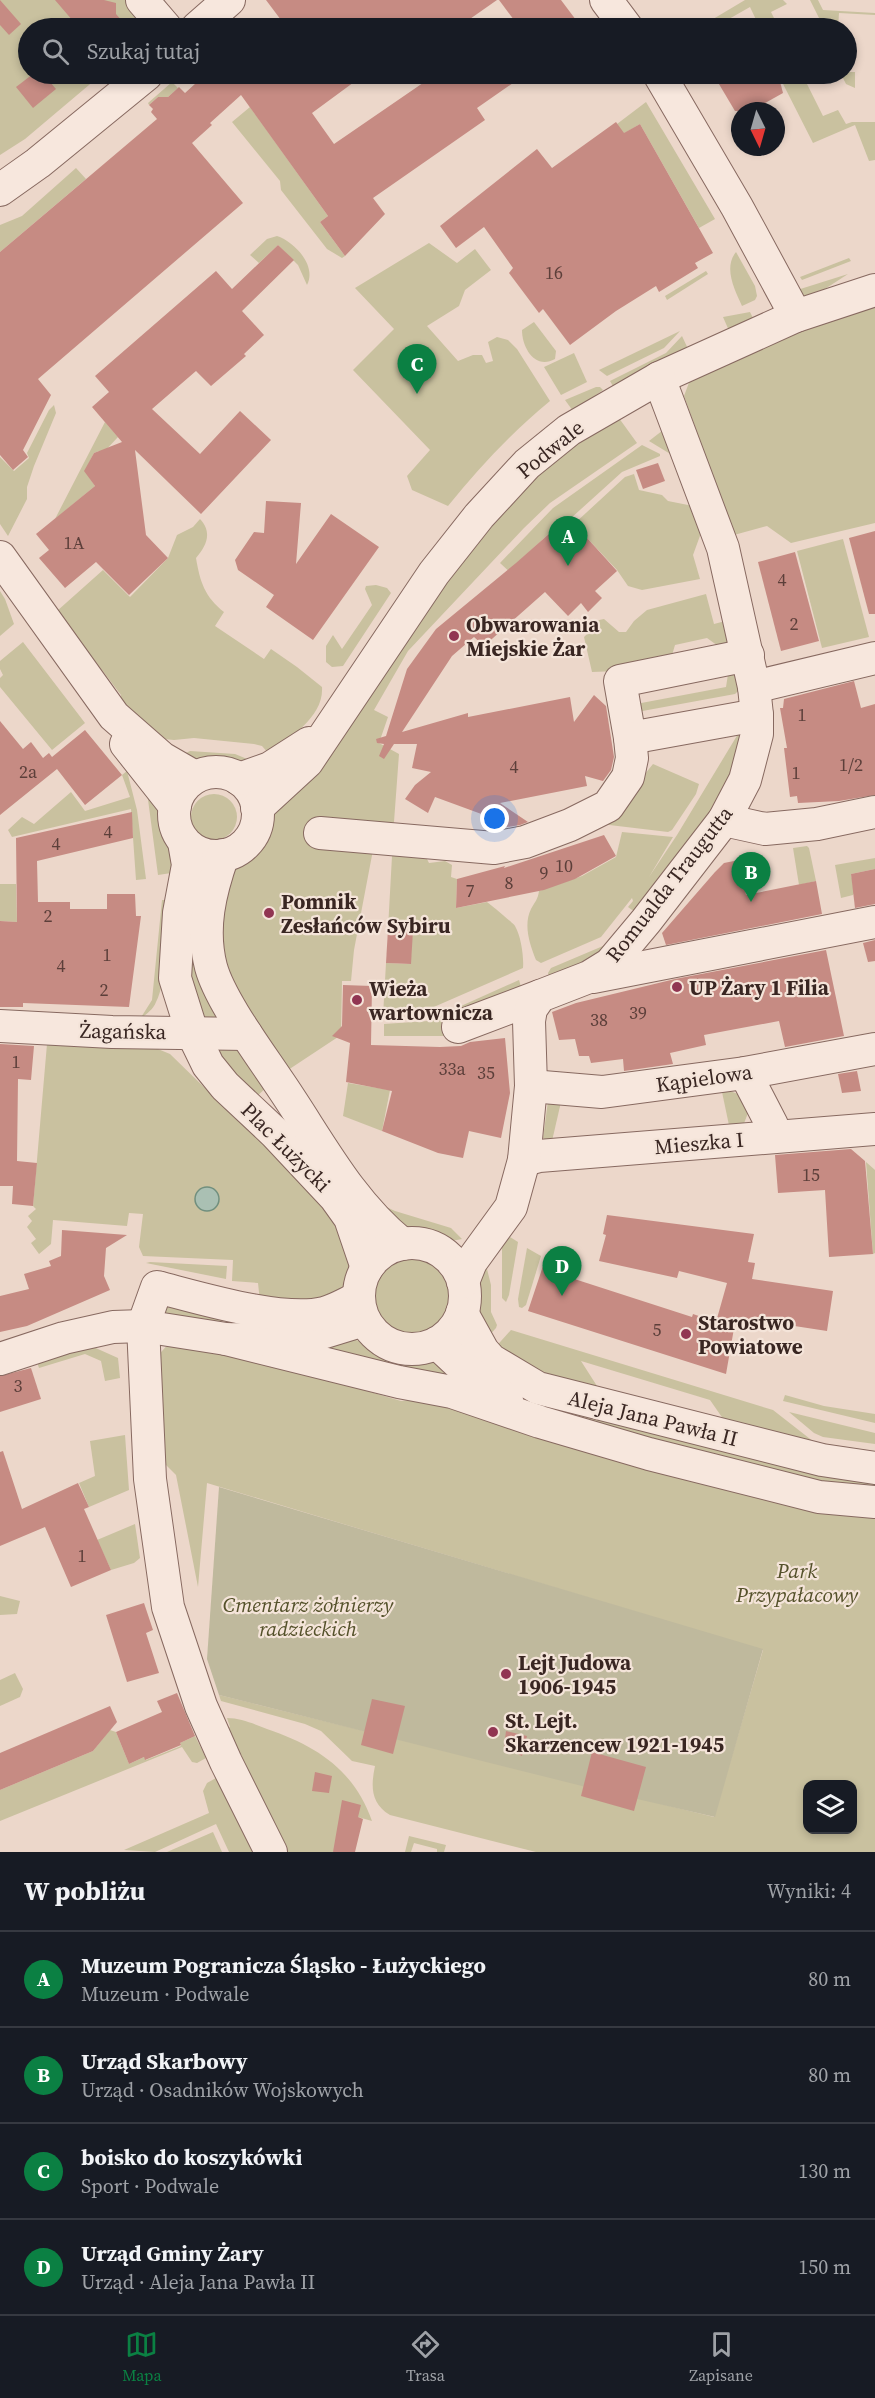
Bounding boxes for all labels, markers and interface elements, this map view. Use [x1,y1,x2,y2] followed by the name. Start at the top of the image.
[18,18,857,84] search box
[39,35,72,68] icon: search
[87,36,200,66] text: Szukaj tutaj
[731,102,785,156] north arrow
[545,260,563,285] house number: 16
[398,344,436,394] pin: C
[510,413,590,485] street label: Podwale
[548,516,588,566] pin: A
[64,530,85,555] house number: 1A
[778,567,787,592] house number: 4
[466,610,600,663] place label: Obwarowania Miejskie Żar
[790,611,799,636] house number: 2
[447,629,461,643] marker: Obwarowania Miejskie Żar
[798,702,807,727] house number: 1
[839,752,863,777] house number: 1/2
[510,754,519,779] house number: 4
[19,759,38,784] house number: 2a
[792,760,801,785] house number: 1
[599,800,739,968] street label: Romualda Traugutta
[480,804,509,833] your location
[104,819,113,844] house number: 4
[52,831,61,856] house number: 4
[732,852,771,902] pin: B
[555,853,573,878] house number: 10
[540,860,549,885] house number: 9
[505,870,514,895] house number: 8
[466,878,475,903] house number: 7
[281,887,451,940] place label: Pomnik Zesłańców Sybiru
[44,903,53,928] house number: 2
[262,906,276,920] marker: Pomnik Zesłańców Sybiru
[103,942,112,967] house number: 1
[57,953,66,978] house number: 4
[689,973,830,1002] place label: UP Żary 1 Filia
[368,974,494,1027] place label: Wieża wartownicza
[100,977,109,1002] house number: 2
[670,980,684,994] marker: UP Żary 1 Filia
[350,993,364,1007] marker: Wieża wartownicza
[629,1000,647,1025] house number: 39
[590,1007,608,1032] house number: 38
[79,1016,167,1046] street label: Żagańska
[12,1049,21,1074] house number: 1
[438,1056,466,1081] house number: 33a
[654,1057,754,1099] street label: Kąpielowa
[477,1060,495,1085] house number: 35
[235,1096,337,1198] street label: Plac Łużycki
[653,1125,745,1161] street label: Mieszka I
[802,1162,820,1187] house number: 15
[542,1246,582,1296] pin: D
[698,1308,803,1361] place label: Starostwo Powiatowe
[653,1317,662,1342] house number: 5
[679,1327,693,1341] marker: Starostwo Powiatowe
[14,1373,23,1398] house number: 3
[565,1383,741,1453] street label: Aleja Jana Pawła II
[78,1543,87,1568] house number: 1
[735,1556,859,1609] park label: Park Przypałacowy
[223,1590,394,1643] park label: Cmentarz żołnierzy radzieckich
[518,1648,632,1701] place label: Lejt Judowa 1906-1945
[499,1667,513,1681] marker: Lejt Judowa 1906-1945
[505,1706,724,1759] place label: St. Lejt. Skarzencew 1921-1945
[486,1725,500,1739] marker: St. Lejt. Skarzencew 1921-1945
[803,1780,857,1834] map controls
[803,1780,857,1834] button: layers
[24,1873,145,1909] text: W pobliżu
[767,1877,851,1905] text: Wyniki: 4
[81,1950,486,1980] text: Muzeum Pogranicza Śląsko - Łużyckiego
[37,1965,50,1993] text: A
[808,1965,851,1993] text: 80 m
[81,1980,249,2008] text: Muzeum · Podwale
[81,2046,247,2076] text: Urząd Skarbowy
[37,2061,50,2089] text: B
[808,2061,851,2089] text: 80 m
[81,2076,364,2104] text: Urząd · Osadników Wojskowych
[81,2142,302,2172] text: boisko do koszykówki
[37,2157,50,2185] text: C
[798,2157,851,2185] text: 130 m
[81,2172,219,2200] text: Sport · Podwale
[81,2238,264,2268] text: Urząd Gminy Żary
[36,2253,51,2281] text: D
[798,2253,851,2281] text: 150 m
[81,2268,315,2296] text: Urząd · Aleja Jana Pawła II
[122,2328,162,2386] tab: Mapa
[406,2328,445,2386] tab: Trasa
[689,2328,753,2386] tab: Zapisane

